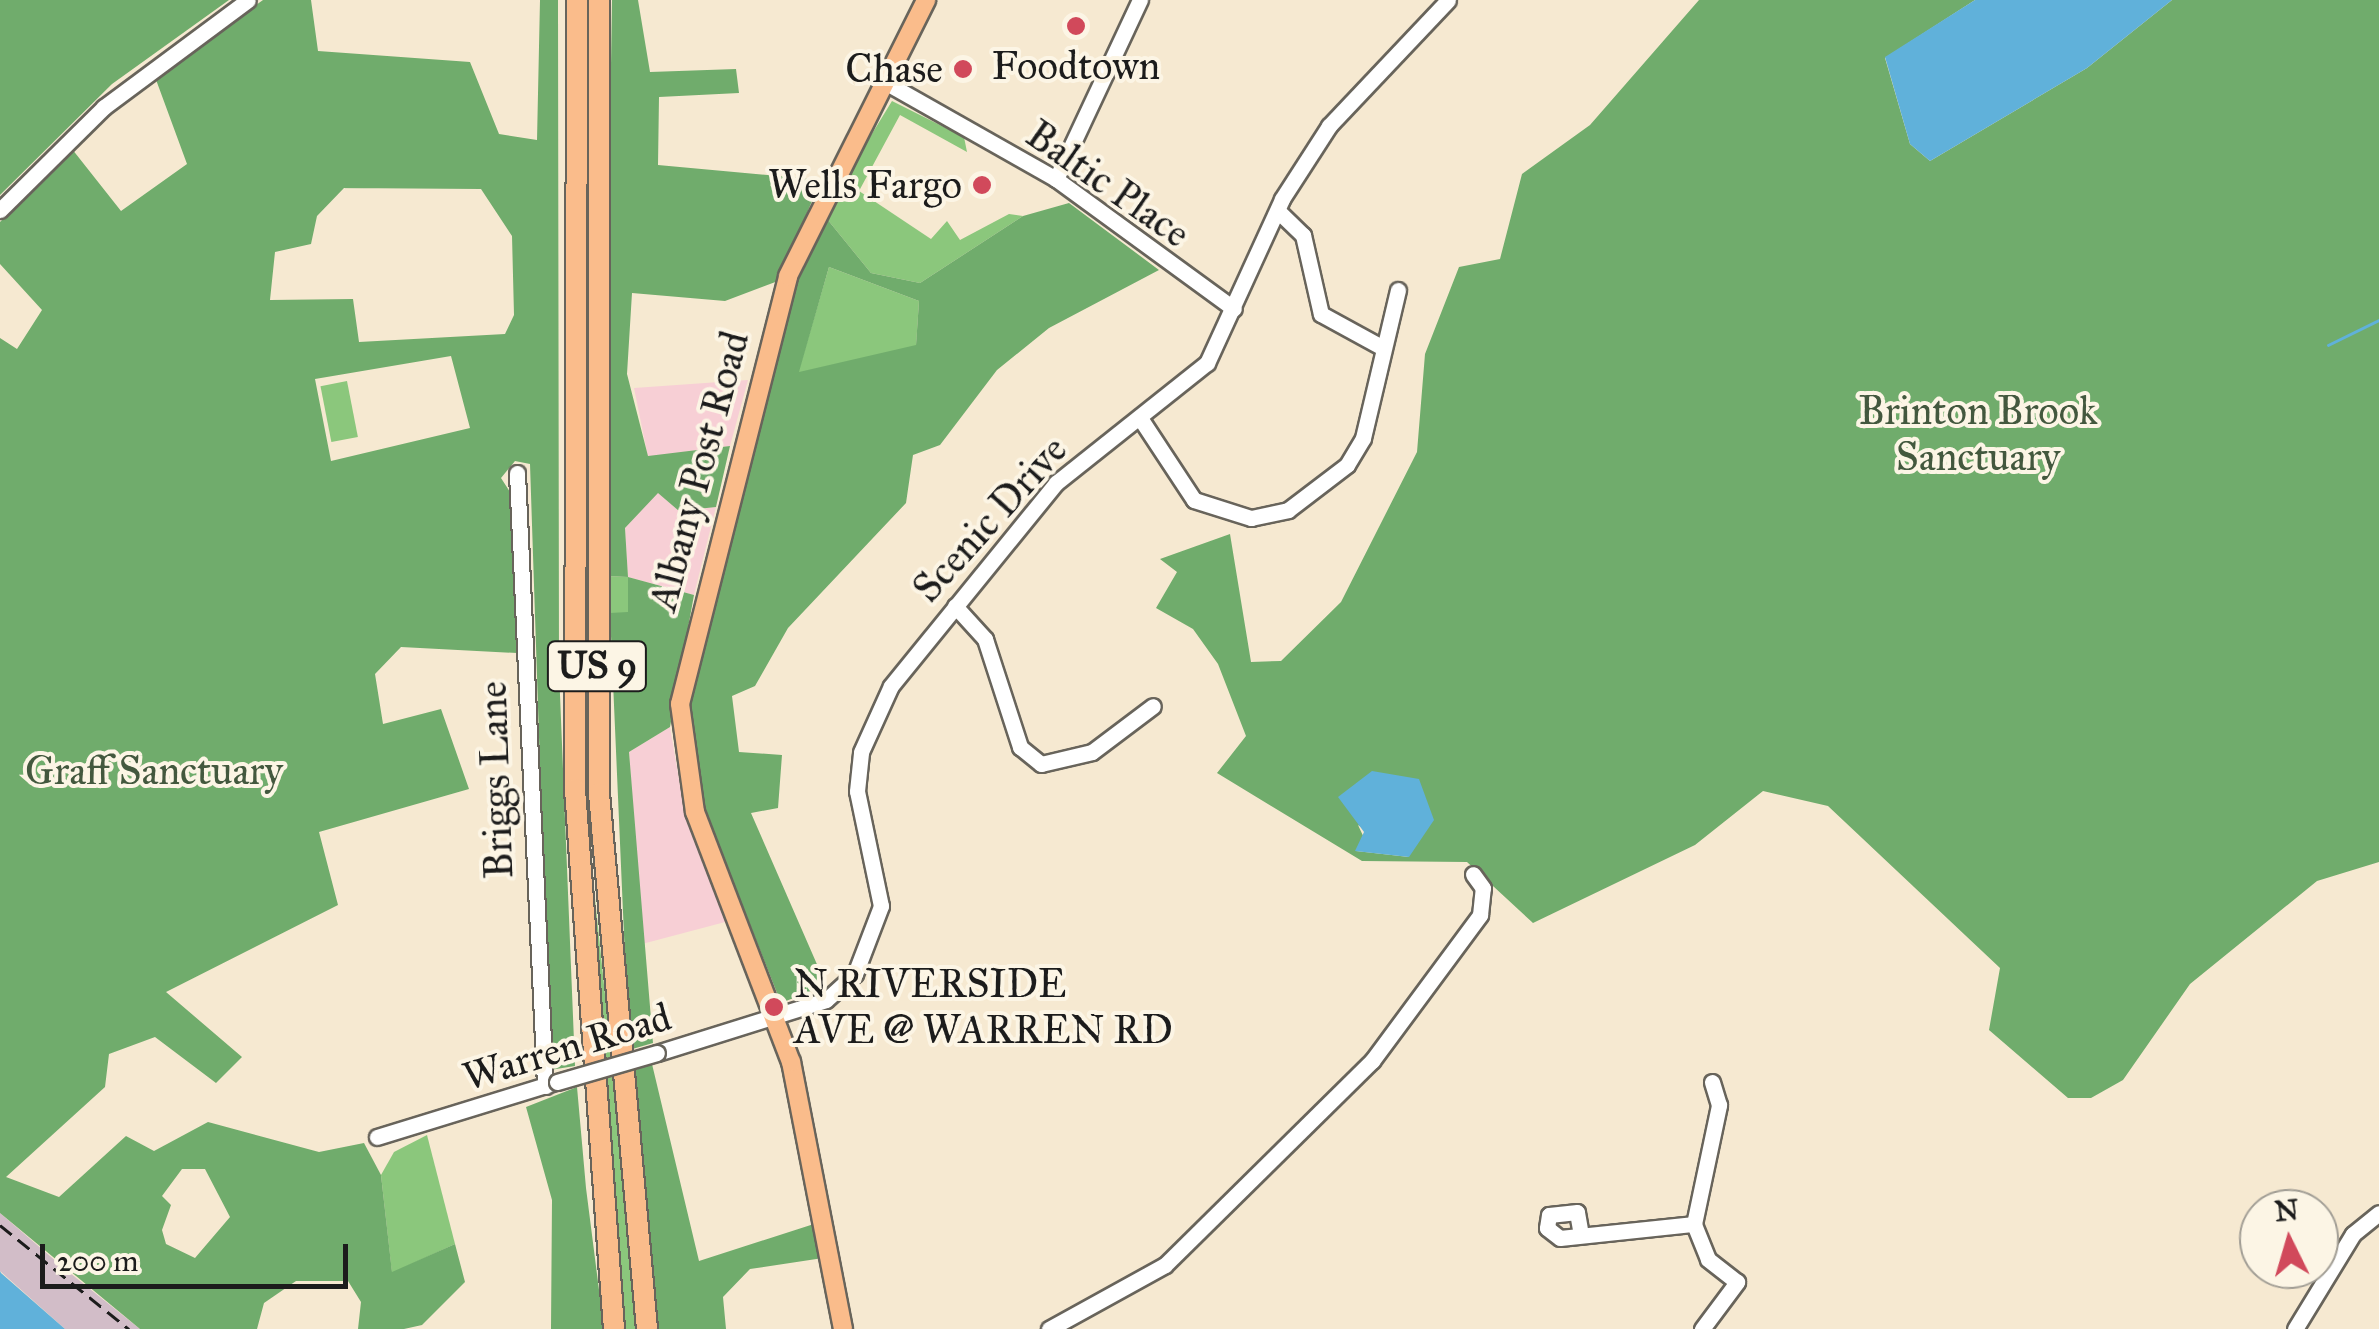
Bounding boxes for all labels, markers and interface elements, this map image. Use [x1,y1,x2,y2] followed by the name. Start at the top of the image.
[1065,15,1087,37] marker: Foodtown
[992,42,1160,90] place label: Foodtown
[845,45,943,93] place label: Chase
[952,58,974,80] marker: Chase
[1017,110,1199,258] street label: Baltic Place
[768,161,962,209] place label: Wells Fargo
[971,174,993,196] marker: Wells Fargo
[639,326,759,616] street label: Albany Post Road
[1859,387,2097,481] park label: Brinton Brook Sanctuary
[903,426,1077,612] street label: Scenic Drive
[544,633,650,699] road number: US 9
[469,680,523,880] street label: Briggs Lane
[25,747,283,795] park label: Graff Sanctuary
[794,960,1173,1054] place label: N RIVERSIDE AVE @ WARREN RD
[457,993,677,1101] street label: Warren Road
[763,996,785,1018] marker: N RIVERSIDE AVE @ WARREN RD
[2239,1189,2339,1289] north arrow
[2273,1192,2300,1229] text: N
[45,1224,352,1286] scale bar
[57,1243,138,1279] text: 200 m

